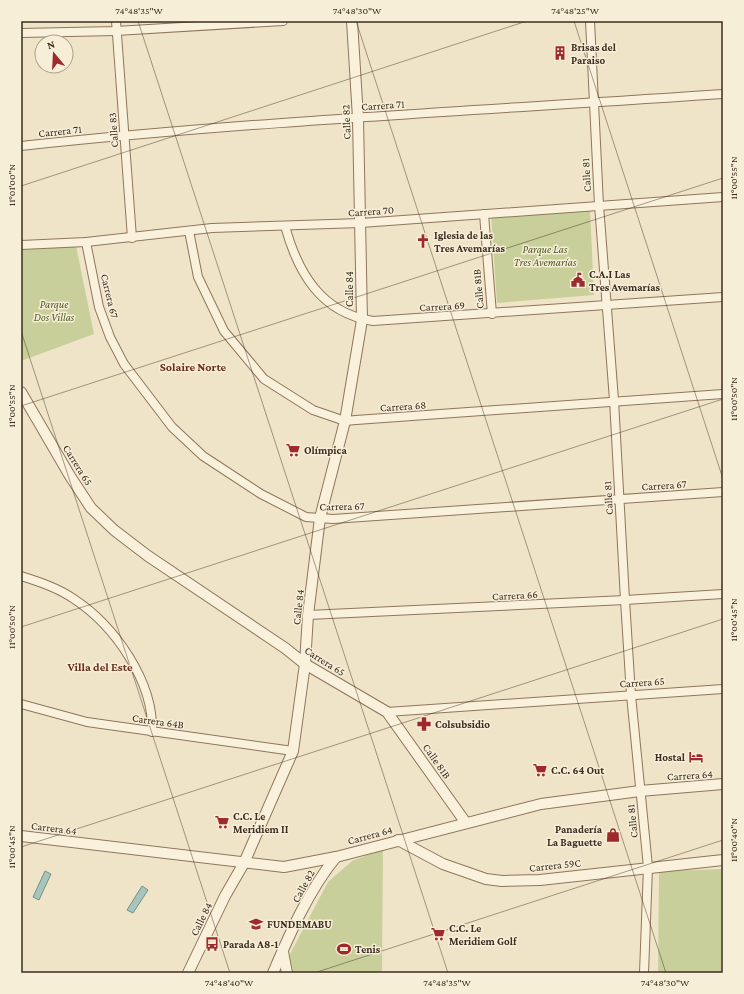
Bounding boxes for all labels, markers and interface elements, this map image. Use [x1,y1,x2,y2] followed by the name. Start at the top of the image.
[115,5,164,16] text: 74°48'35"W
[333,5,382,16] text: 74°48'30"W
[551,5,600,16] text: 74°48'25"W
[34,34,74,74] north arrow
[45,37,57,51] text: N
[571,41,617,66] place label: Brisas del Paraiso
[552,45,568,61] building icon: Brisas del Paraiso
[361,97,405,113] street label: Carrera 71
[339,104,353,140] street label: Calle 82
[106,112,120,148] street label: Calle 83
[38,123,83,139] street label: Carrera 71
[728,156,739,199] text: 11°00'55"N
[579,157,593,192] street label: Calle 81
[6,163,17,206] text: 11°01'00"N
[348,203,394,219] street label: Carrera 70
[434,229,506,254] place label: Iglesia de las Tres Avemarías
[415,233,431,249] church icon: Iglesia de las Tres Avemarías
[514,243,577,268] park label: Parque Las Tres Avemarías
[589,268,661,293] place label: C.A.I Las Tres Avemarías
[470,269,486,309] street label: Calle 81B
[343,271,355,307] street label: Calle 84
[570,272,586,288] public building icon: C.A.I Las Tres Avemarías
[99,273,121,319] street label: Carrera 67
[34,298,75,323] park label: Parque Dos Villas
[419,299,465,313] street label: Carrera 69
[160,360,227,374] district label: Solaire Norte
[728,377,739,421] text: 11°00'50"N
[6,384,17,427] text: 11°00'55"N
[379,398,427,414] street label: Carrera 68
[285,442,301,458] supermarket icon: Olímpica
[61,443,95,487] street label: Carrera 65
[304,444,347,456] place label: Olímpica
[641,477,687,493] street label: Carrera 67
[601,480,615,515] street label: Calle 81
[319,500,365,512] street label: Carrera 67
[290,588,306,625] street label: Calle 84
[492,588,538,602] street label: Carrera 66
[728,598,739,642] text: 11°00'45"N
[6,605,17,649] text: 11°00'50"N
[303,644,347,678] street label: Carrera 65
[67,660,133,674] district label: Villa del Este
[619,674,665,690] street label: Carrera 65
[131,711,185,731] street label: Carrera 64B
[416,716,432,732] pharmacy icon: Colsubsidio
[435,718,490,730] place label: Colsubsidio
[421,741,453,781] street label: Calle 81B
[688,749,704,765] hotel icon: Hostal
[655,751,686,763] place label: Hostal
[532,762,548,778] supermarket icon: C.C. 64 Out
[551,764,604,776] place label: C.C. 64 Out
[667,767,714,783] street label: Carrera 64
[624,803,640,838] street label: Calle 81
[233,810,289,835] place label: C.C. Le Meridiem II
[214,814,230,830] supermarket icon: C.C. Le Meridiem II
[728,818,739,862] text: 11°00'40"N
[30,819,78,837] street label: Carrera 64
[346,823,394,847] street label: Carrera 64
[547,823,603,848] place label: Panadería La Baguette
[6,825,17,869] text: 11°00'45"N
[605,827,621,843] shop icon: Panadería La Baguette
[529,856,582,874] street label: Carrera 59C
[289,868,317,904] street label: Calle 82
[188,900,214,938] street label: Calle 84
[248,916,264,932] school or university icon: FUNDEMABU
[267,918,332,930] place label: FUNDEMABU
[449,922,518,947] place label: C.C. Le Meridiem Golf
[430,926,446,942] supermarket icon: C.C. Le Meridiem Golf
[204,936,220,952] bus stop icon: Parada A8-1
[223,938,278,950] place label: Parada A8-1
[336,941,352,957] sports icon: Tenis
[355,943,381,955] place label: Tenis
[205,977,254,988] text: 74°48'40"W
[423,977,472,988] text: 74°48'35"W
[641,977,690,988] text: 74°48'30"W

